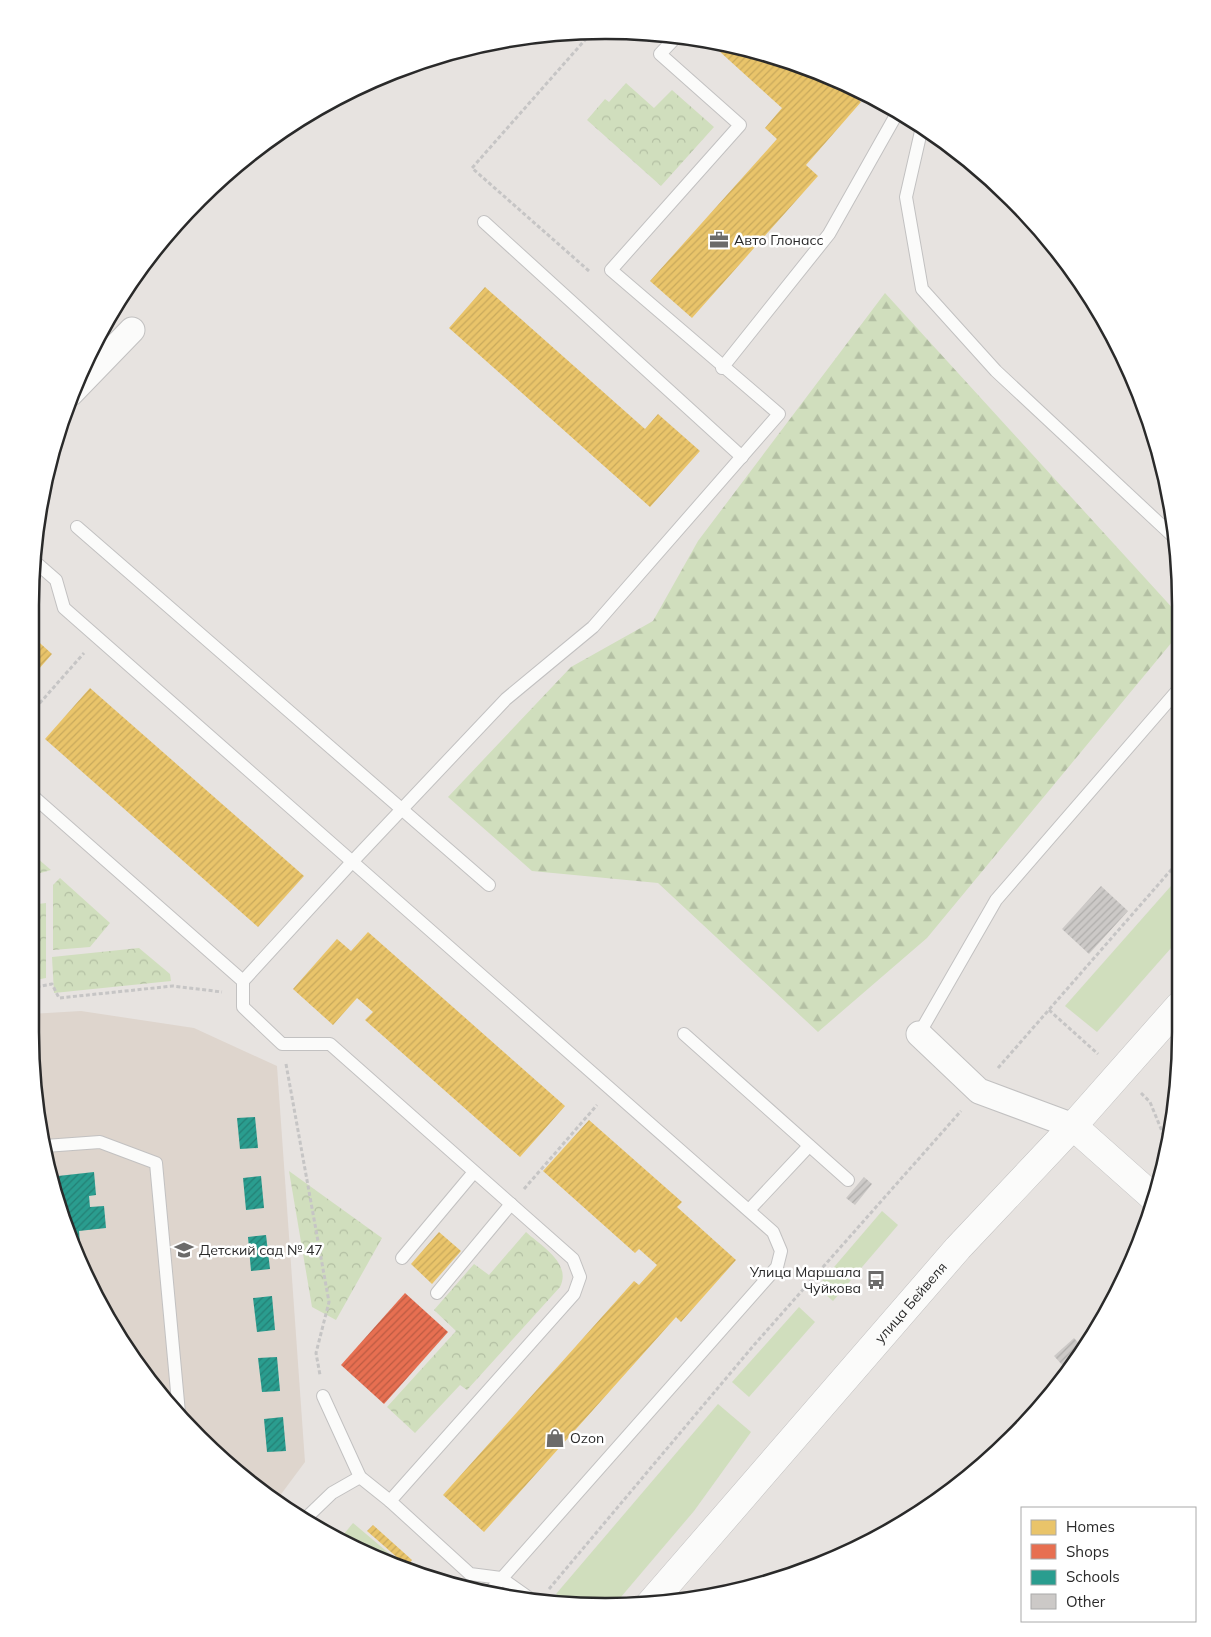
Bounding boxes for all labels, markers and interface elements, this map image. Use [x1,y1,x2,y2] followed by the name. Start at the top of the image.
[708,229,730,251] office icon: Авто Глонасс
[734,231,824,249] place label: Авто Глонасс
[173,1239,195,1261] school or university icon: Детский сад № 47
[199,1241,323,1259] place label: Детский сад № 47
[871,1258,951,1347] street label: улица Бейвеля
[749,1263,861,1297] place label: Улица Маршала Чуйкова
[865,1269,887,1291] bus stop icon: Улица Маршала Чуйкова
[544,1427,566,1449] shop icon: Ozon
[570,1429,604,1447] place label: Ozon
[1021,1507,1196,1622] legend
[1066,1517,1115,1536] text: Homes
[1066,1542,1109,1561] text: Shops
[1066,1567,1120,1586] text: Schools
[1066,1592,1106,1611] text: Other

